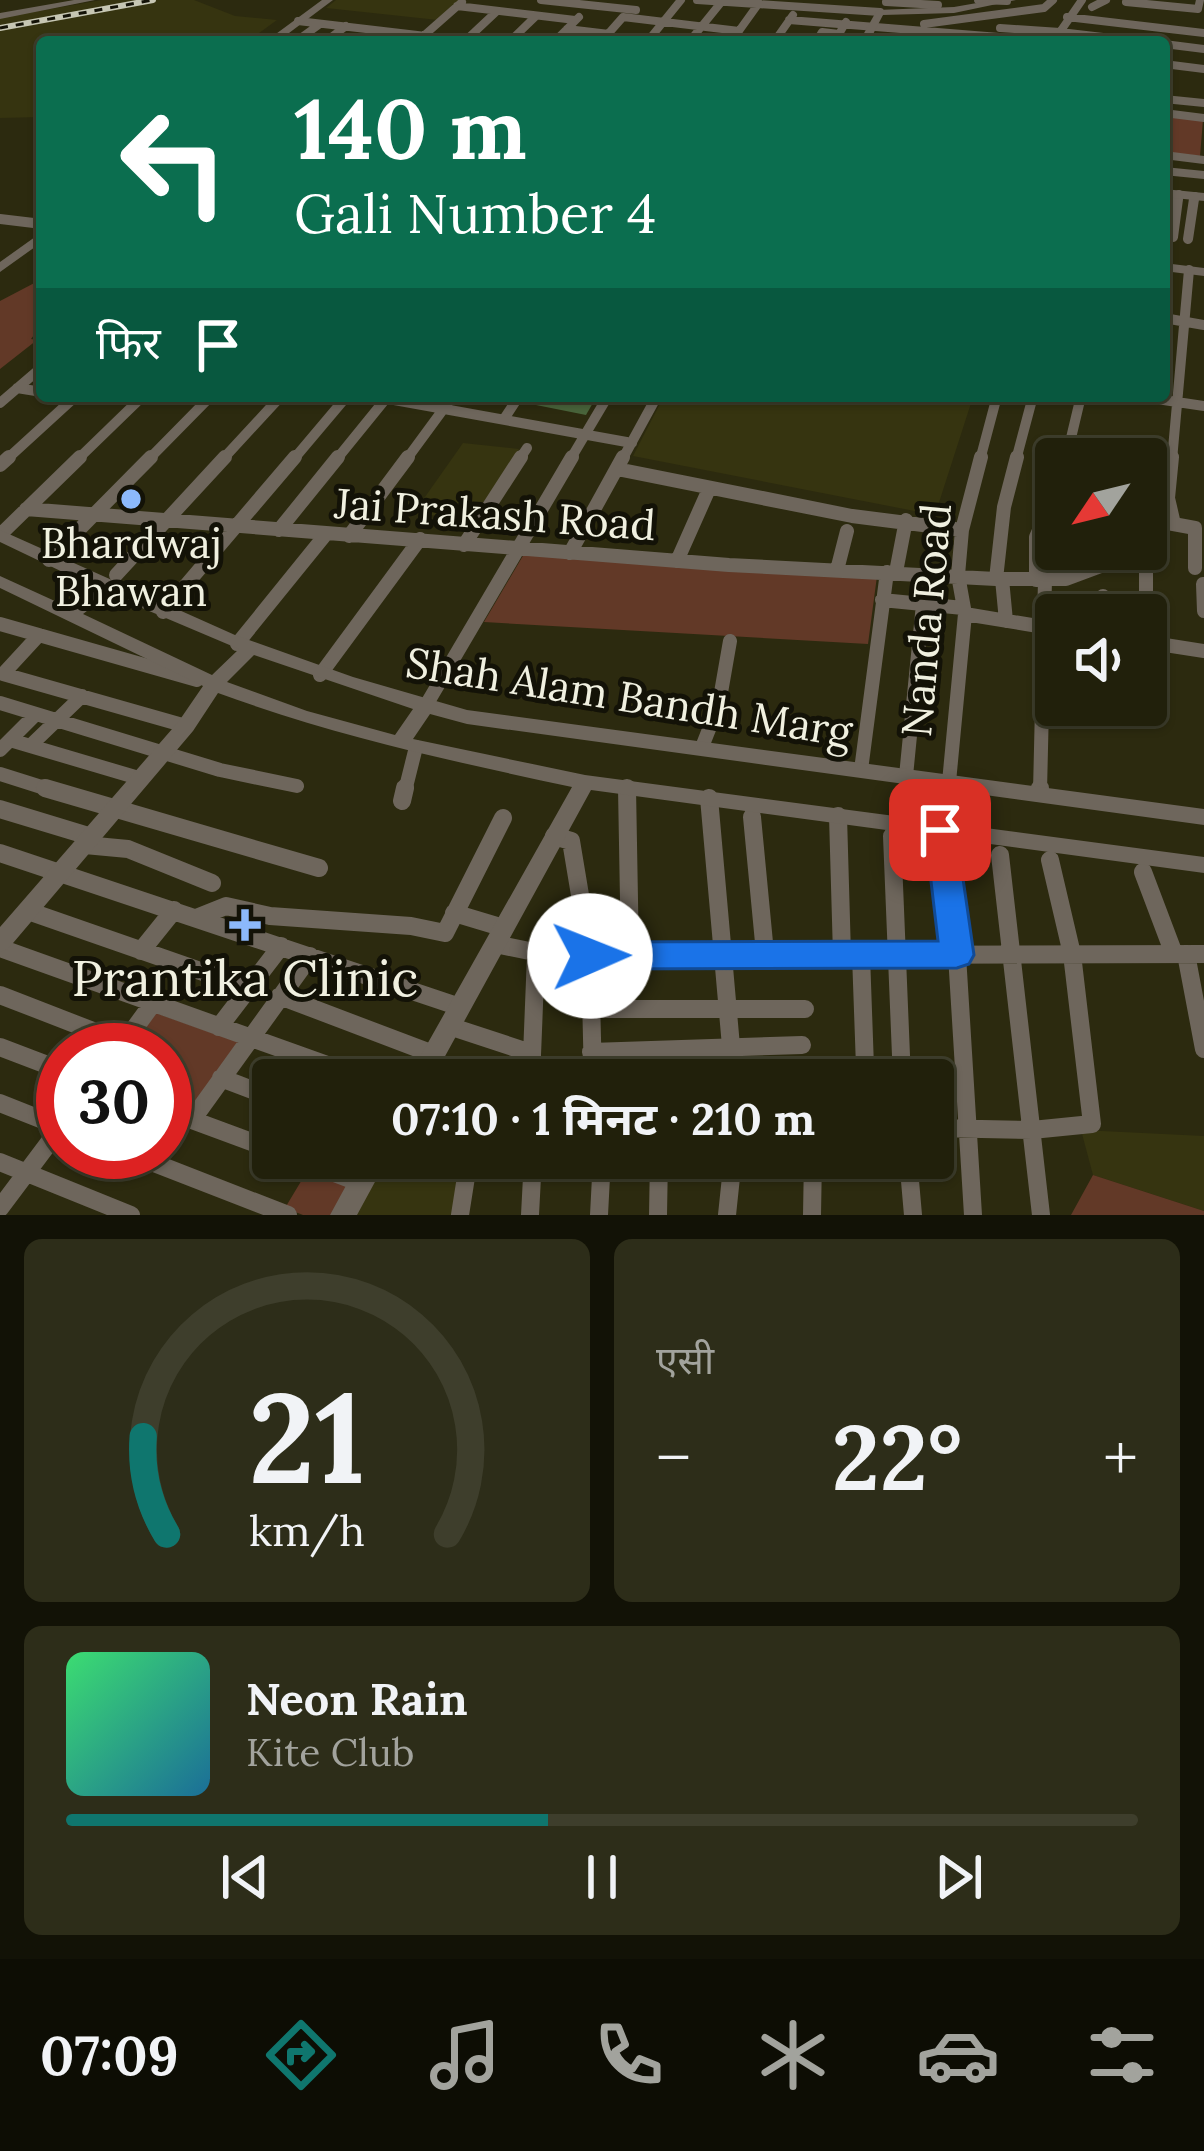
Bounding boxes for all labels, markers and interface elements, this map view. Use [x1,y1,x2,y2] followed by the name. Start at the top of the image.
[294,74,527,182] text: 140 m
[96,84,252,240] icon: left
[294,179,656,248] text: Gali Number 4
[185,312,251,378] icon: arrive
[96,314,161,371] text: फिर
[1035,438,1167,570] north arrow
[1035,438,1167,726] map controls
[332,476,657,552] street label: Jai Prakash Road
[118,486,144,512] marker: Bhardwaj Bhawan
[889,501,963,739] street label: Nanda Road
[40,516,222,618] place label: Bhardwaj Bhawan
[1035,594,1167,726] button: sound
[402,635,857,759] street label: Shah Alam Bandh Marg
[889,779,991,881] pin
[907,797,973,863] icon: arrive
[527,893,653,1019] position arrow
[229,909,261,941] marker: Prantika Clinic
[72,945,418,1010] place label: Prantika Clinic
[36,1023,192,1179] speed limit sign: 30
[391,1090,815,1147] text: 07:10 · 1 मिनट · 210 m
[656,1335,714,1385] text: एसी
[248,1357,366,1517] text: 21
[832,1399,962,1515] text: 22°
[656,1415,691,1499] text: −
[1103,1415,1138,1499] text: +
[249,1502,365,1557] text: km/h
[246,1670,468,1727] text: Neon Rain
[246,1727,415,1777] text: Kite Club
[212,1844,278,1910] icon: previous
[569,1844,635,1910] icon: pause
[926,1844,992,1910] icon: next
[259,2013,343,2097] icon: directions
[423,2013,507,2097] icon: music
[587,2013,671,2097] icon: phone
[751,2013,835,2097] icon: climate
[916,2013,1000,2097] icon: car
[1080,2013,1164,2097] icon: filters
[40,2021,179,2090] text: 07:09

